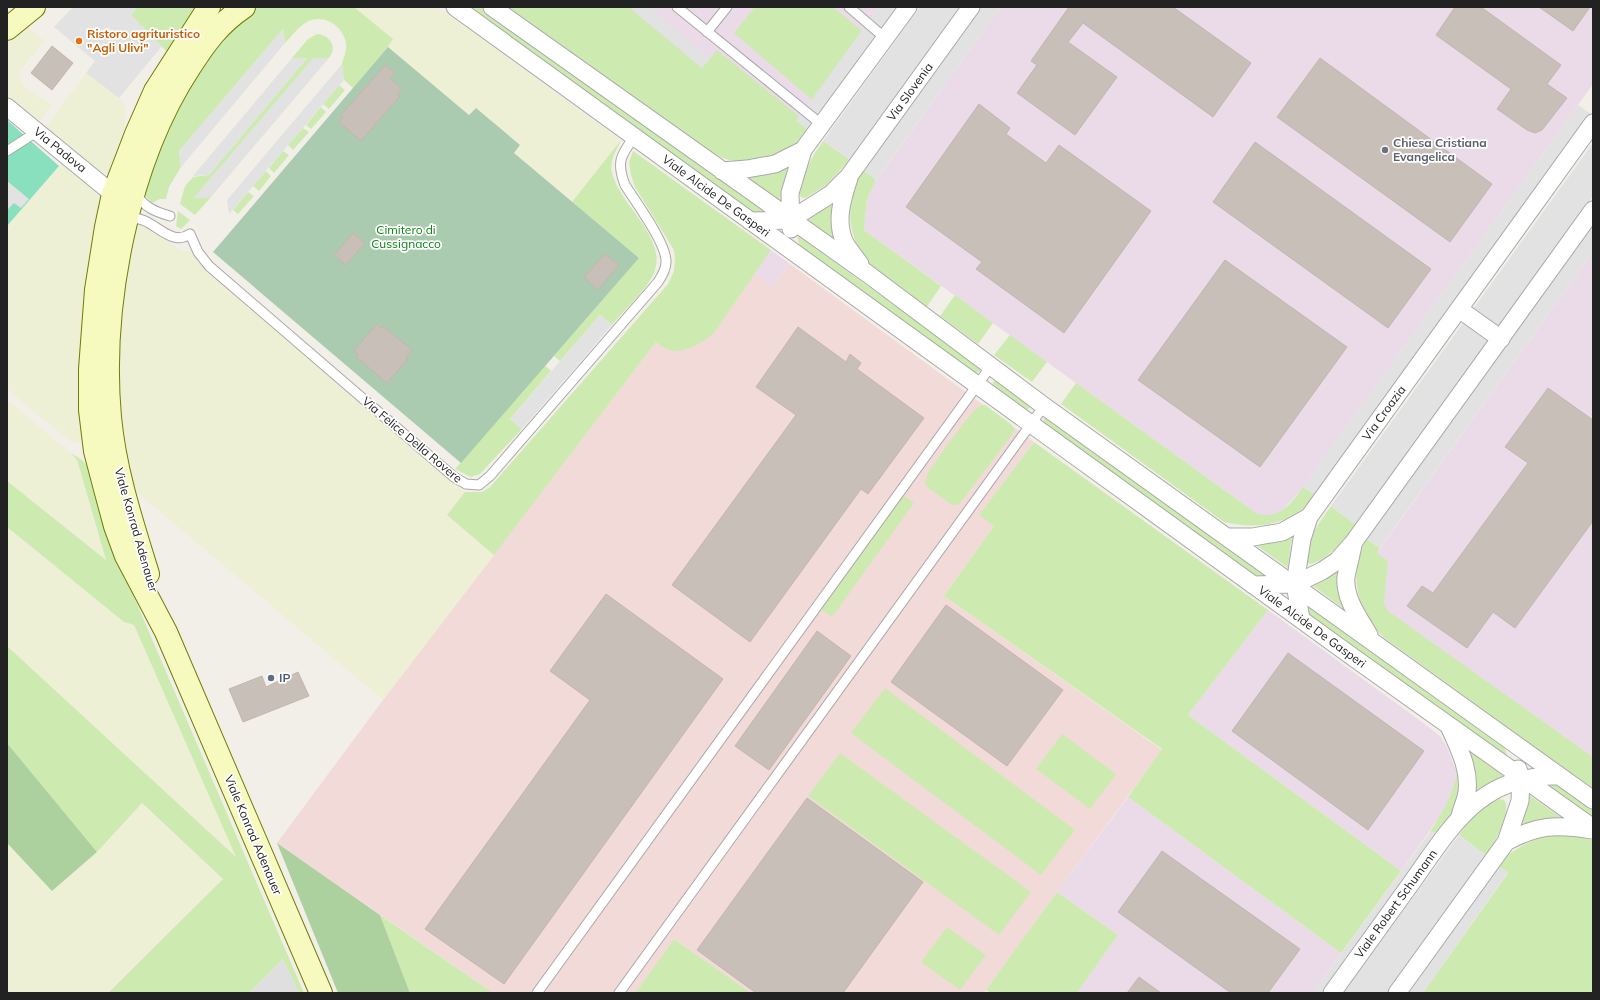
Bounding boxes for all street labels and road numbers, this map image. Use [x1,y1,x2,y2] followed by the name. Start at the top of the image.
[883,60,936,124] street label: Via Slovenia
[31,124,90,175] street label: Via Padova
[659,151,773,240] street label: Viale Alcide De Gasperi
[1359,382,1409,443] street label: Via Croazia
[359,393,465,486] street label: Via Felice Della Rovere
[112,466,162,594] street label: Viale Konrad Adenauer
[1255,582,1369,671] street label: Viale Alcide De Gasperi
[221,773,286,898] street label: Viale Konrad Adenauer
[1351,846,1440,961] street label: Viale Robert Schumann

